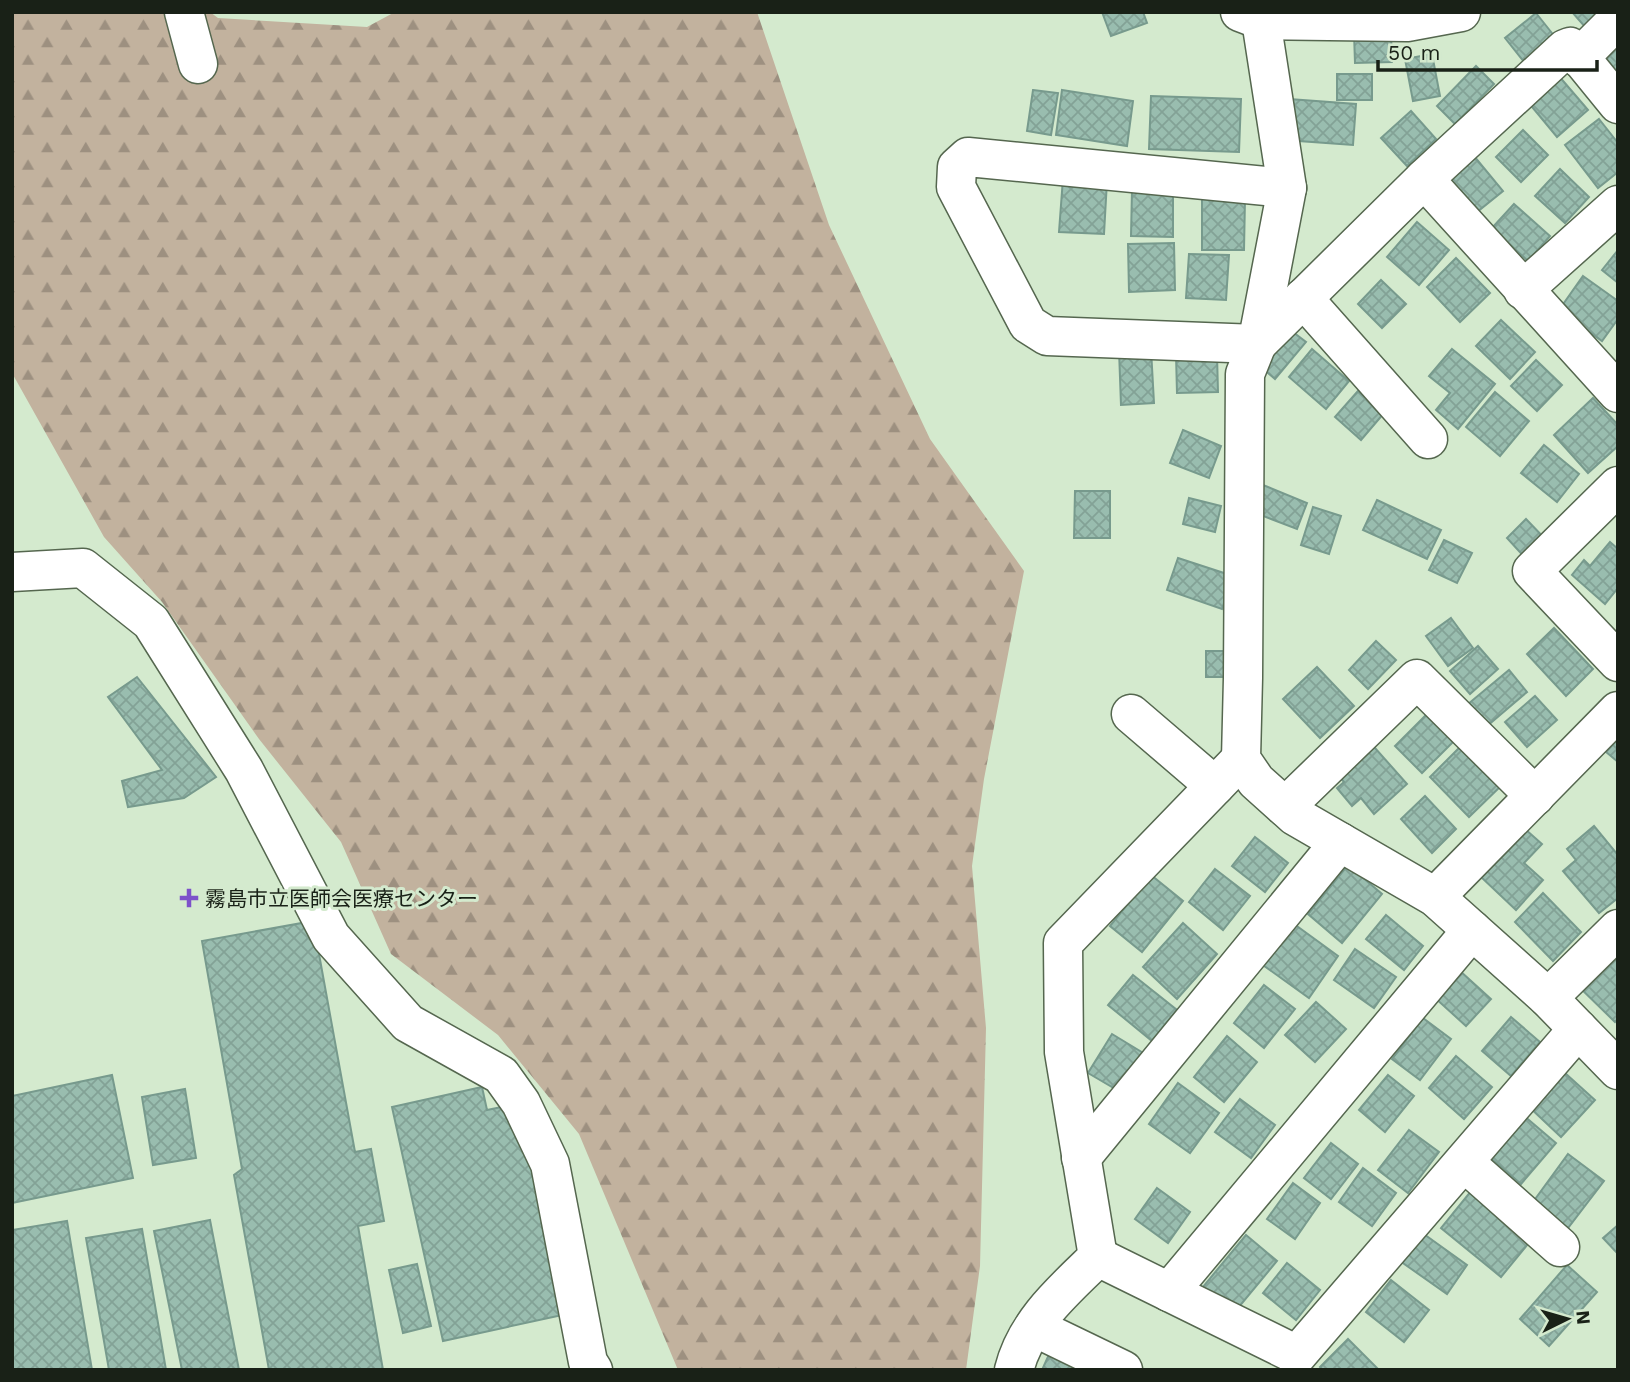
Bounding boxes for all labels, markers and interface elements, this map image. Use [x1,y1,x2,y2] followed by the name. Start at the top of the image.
[1378,28,1597,72] scale bar
[1388,40,1440,65] text: 50 m
[205,886,478,911] place label: 霧島市立医師会医療センター
[179,888,199,908] marker: 霧島市立医師会医療センター
[1532,1284,1602,1354] north arrow
[1571,1310,1596,1326] text: N

